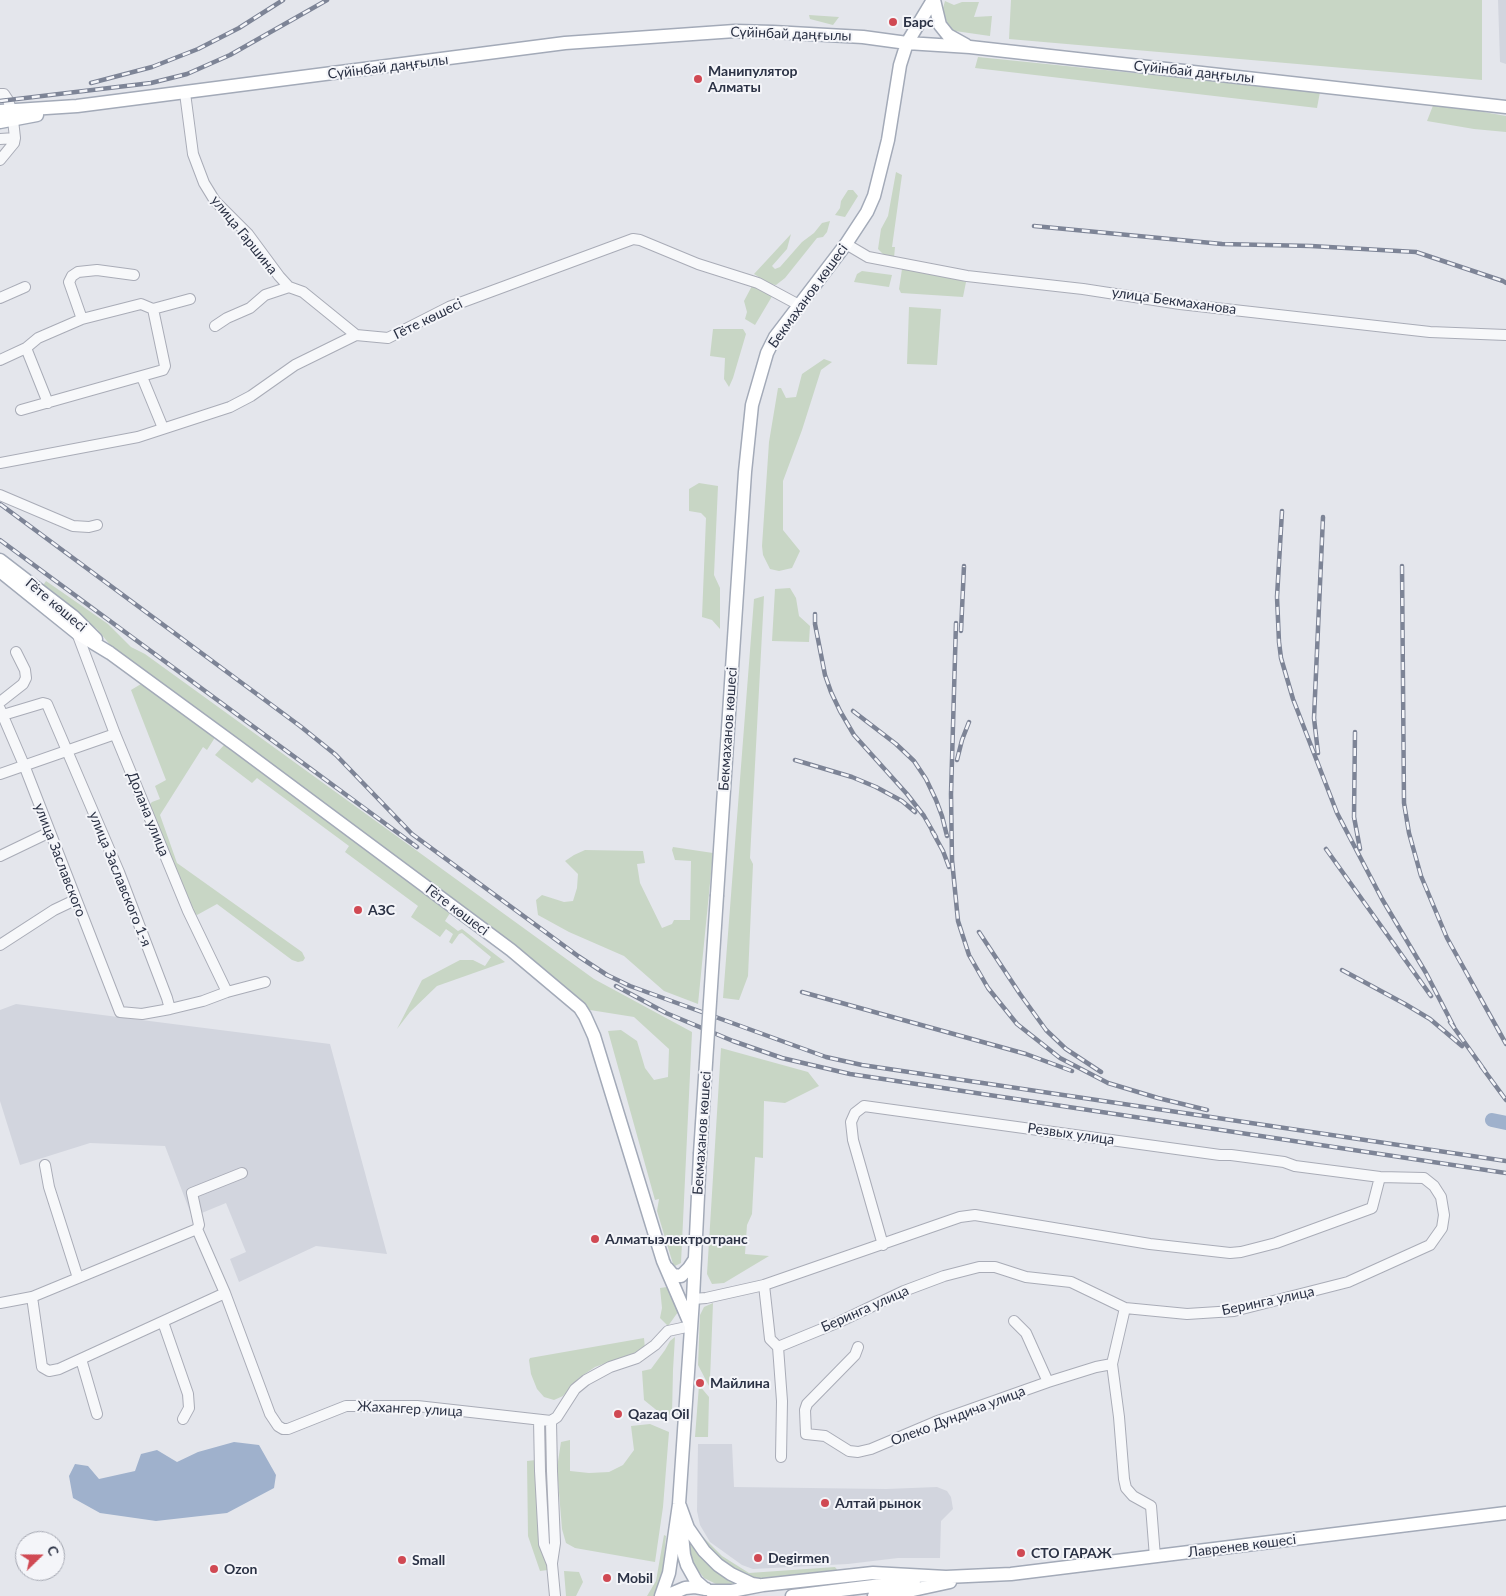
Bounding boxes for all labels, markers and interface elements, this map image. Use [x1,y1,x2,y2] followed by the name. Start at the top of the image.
[903,14,934,30] place label: Барс
[887,16,899,28] marker: Барс
[730,23,852,45] street label: Сүйінбай даңғылы
[327,51,449,83] street label: Сүйінбай даңғылы
[1133,57,1255,87] street label: Сүйінбай даңғылы
[708,63,797,95] place label: Манипулятор Алматы
[692,73,704,85] marker: Манипулятор Алматы
[207,192,281,278] street label: улица Гаршина
[765,241,851,351] street label: Бекмаханов көшесі
[1111,284,1237,318] street label: улица Бекмаханова
[391,295,465,343] street label: Гёте көшесі
[22,575,90,635] street label: Гёте көшесі
[715,666,741,792] street label: Бекмаханов көшесі
[123,769,173,859] street label: Долана улица
[31,801,89,919] street label: улица Заславского
[85,809,155,949] street label: улица Заславского 1-я
[422,881,492,939] street label: Гёте көшесі
[368,902,395,918] place label: АЗС
[352,904,364,916] marker: АЗС
[689,1070,715,1196] street label: Бекмаханов көшесі
[1026,1120,1116,1148] street label: Резвых улица
[605,1231,748,1247] place label: Алматыэлектротранс
[589,1233,601,1245] marker: Алматыэлектротранс
[819,1282,911,1336] street label: Беринга улица
[1220,1283,1316,1319] street label: Беринга улица
[710,1375,770,1391] place label: Майлина
[694,1377,706,1389] marker: Майлина
[888,1383,1028,1449] street label: Олеко Дундича улица
[357,1398,463,1420] street label: Жахангер улица
[628,1406,689,1422] place label: Qazaq Oil
[612,1408,624,1420] marker: Qazaq Oil
[835,1495,921,1511] place label: Алтай рынок
[819,1497,831,1509] marker: Алтай рынок
[15,1531,65,1581] north arrow
[1187,1531,1297,1561] street label: Лавренев көшесі
[44,1543,63,1558] text: С
[1031,1545,1112,1561] place label: СТО ГАРАЖ
[1015,1547,1027,1559] marker: СТО ГАРАЖ
[768,1550,829,1566] place label: Degirmen
[412,1552,445,1568] place label: Small
[752,1552,764,1564] marker: Degirmen
[396,1554,408,1566] marker: Small
[224,1561,257,1577] place label: Ozon
[208,1563,220,1575] marker: Ozon
[617,1570,653,1586] place label: Mobil
[601,1572,613,1584] marker: Mobil

